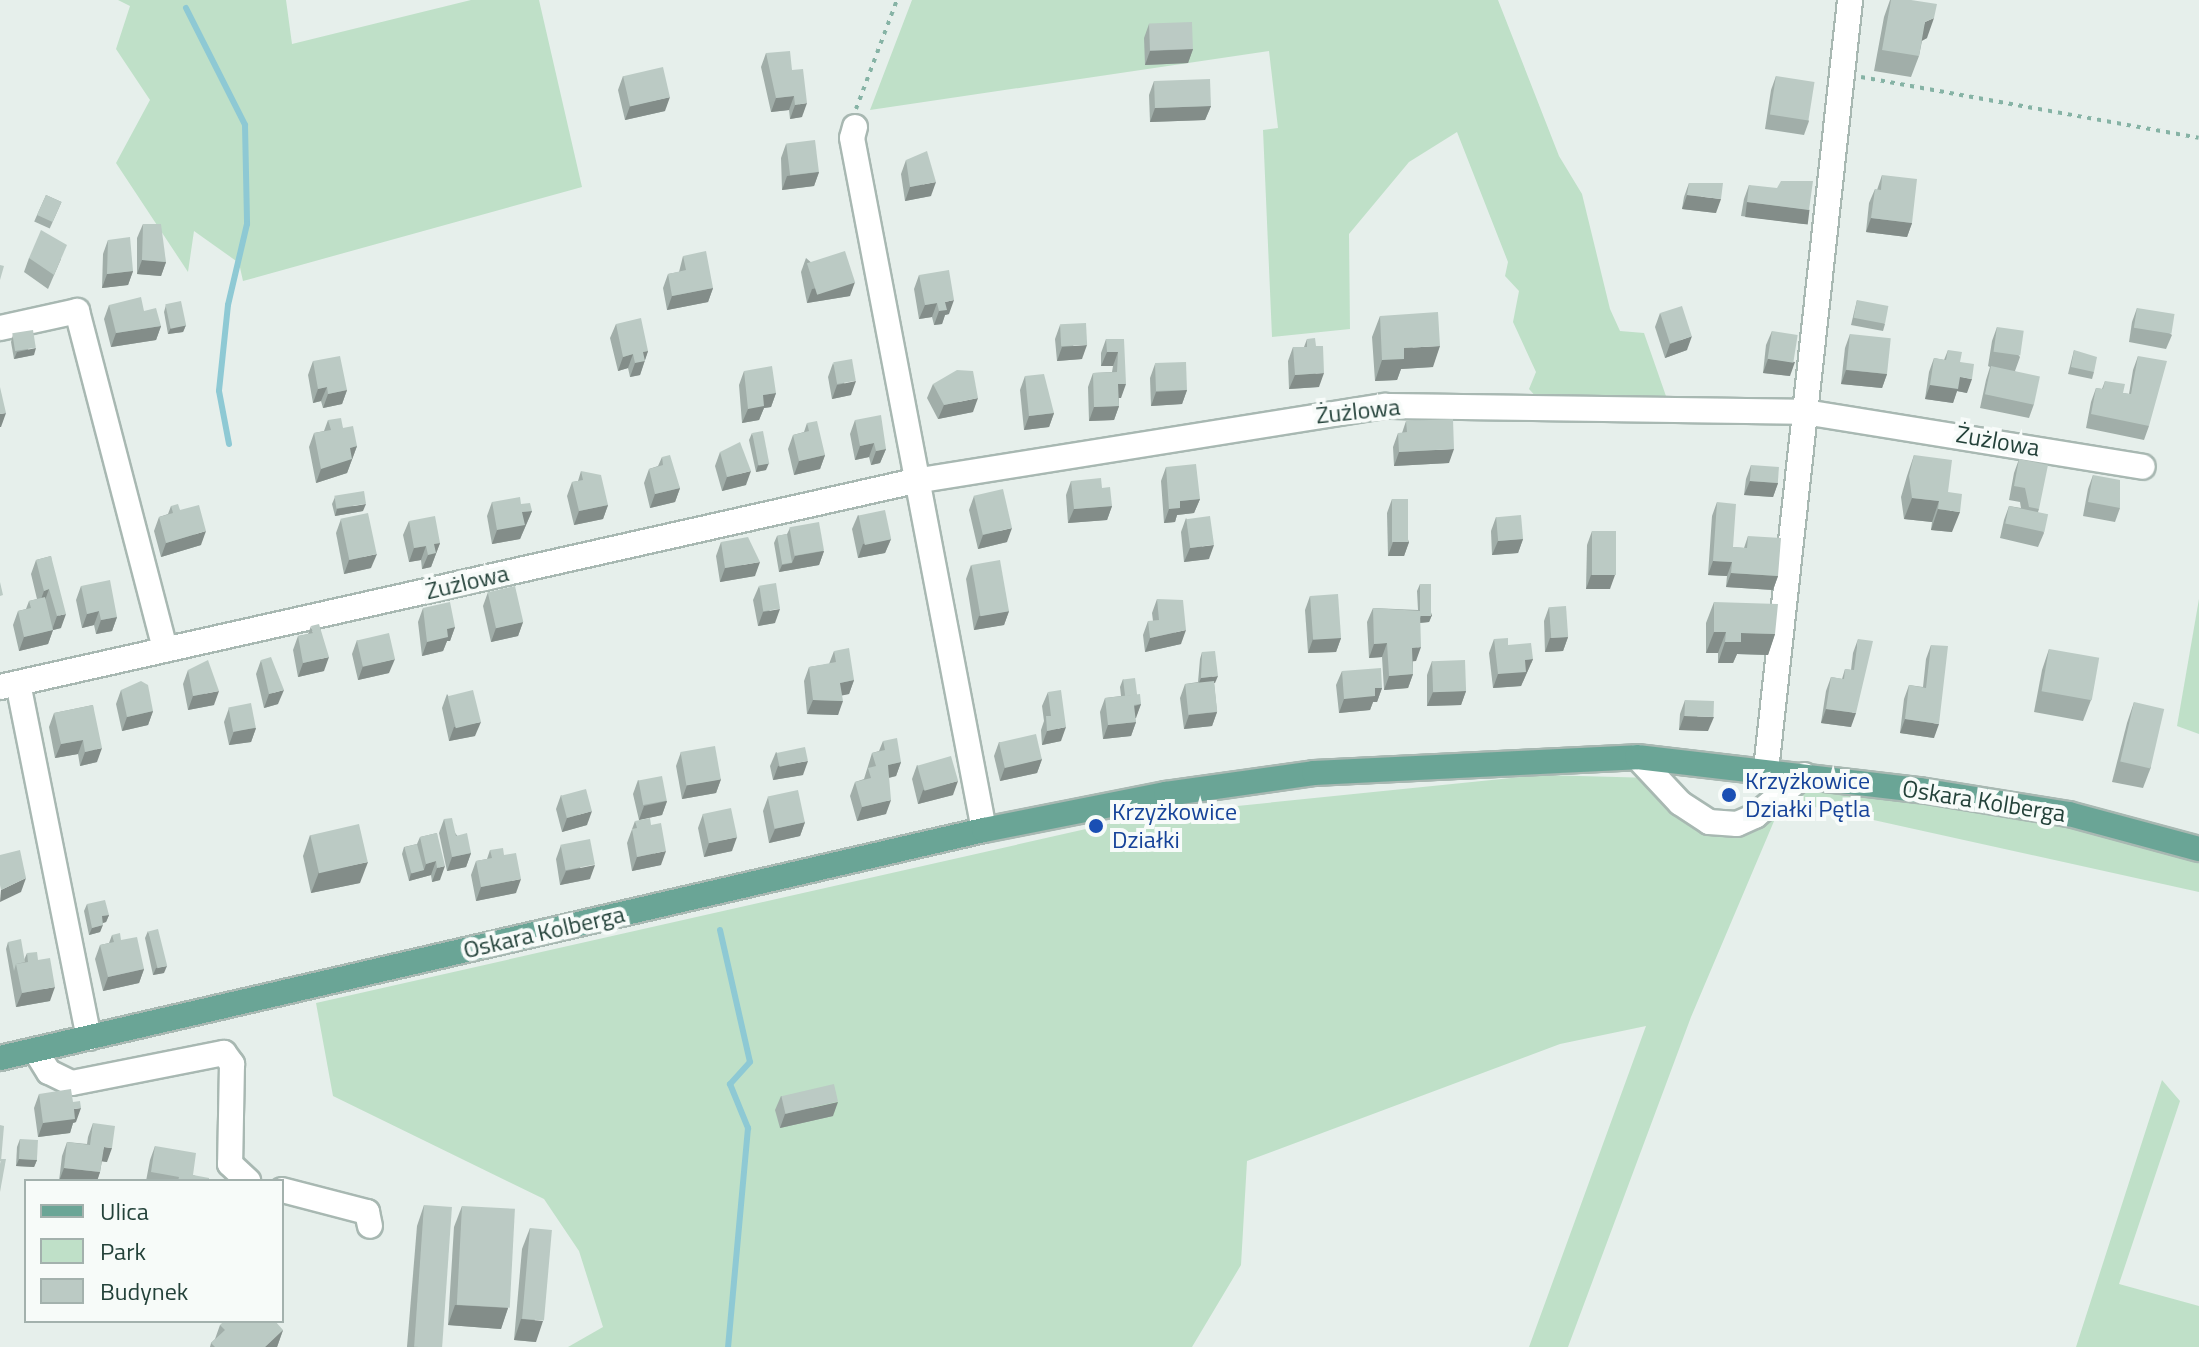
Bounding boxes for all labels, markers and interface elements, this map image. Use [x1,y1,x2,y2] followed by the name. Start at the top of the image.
[1314,392,1402,430] street label: Żużlowa
[1954,419,2042,463] street label: Żużlowa
[423,558,511,606] street label: Żużlowa
[1745,767,1870,823] place label: Krzyżkowice Działki Pętla
[1900,774,2068,828] street label: Oskara Kolberga
[1720,786,1738,804] marker: Krzyżkowice Działki Pętla
[1112,798,1237,854] place label: Krzyżkowice Działki
[1087,817,1105,835] marker: Krzyżkowice Działki
[460,899,628,965] street label: Oskara Kolberga
[24,1179,284,1323] legend
[100,1193,149,1229] text: Ulica
[100,1233,146,1269] text: Park
[100,1273,188,1309] text: Budynek

